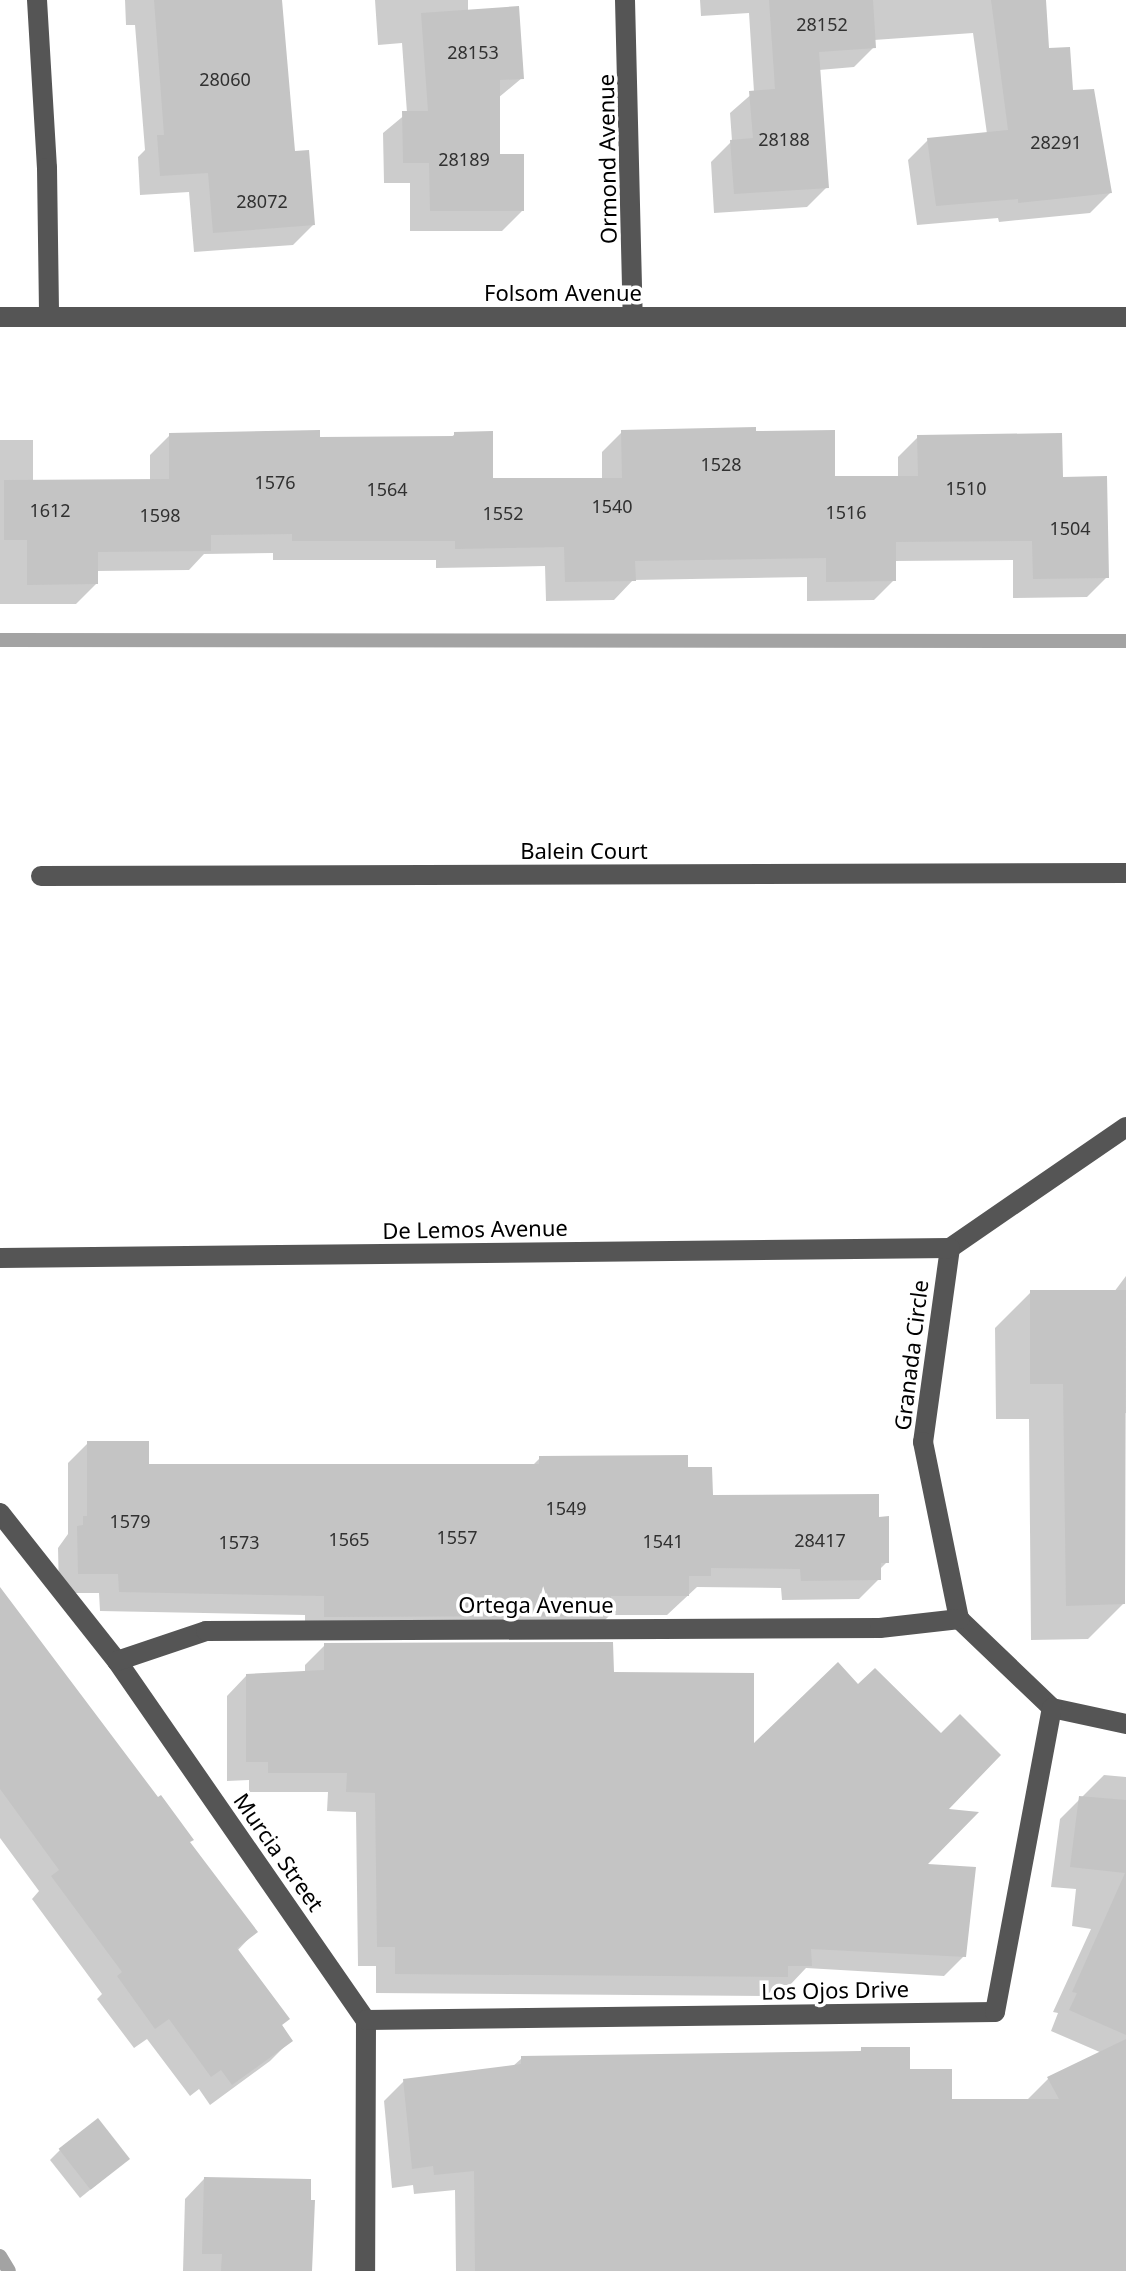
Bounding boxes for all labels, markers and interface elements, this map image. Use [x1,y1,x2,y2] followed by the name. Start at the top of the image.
[796,13,848,35] house number: 28152
[447,41,499,63] house number: 28153
[199,68,251,90] house number: 28060
[592,74,622,244] street label: Ormond Avenue
[758,128,810,150] house number: 28188
[1030,131,1082,153] house number: 28291
[438,148,490,170] house number: 28189
[236,190,288,212] house number: 28072
[484,280,642,306] street label: Folsom Avenue
[700,453,742,475] house number: 1528
[254,471,296,493] house number: 1576
[945,477,987,499] house number: 1510
[366,478,408,500] house number: 1564
[591,495,633,517] house number: 1540
[29,499,71,521] house number: 1612
[825,501,867,523] house number: 1516
[482,502,524,524] house number: 1552
[139,504,181,526] house number: 1598
[1049,517,1091,539] house number: 1504
[520,838,648,864] street label: Balein Court
[382,1214,568,1244] street label: De Lemos Avenue
[889,1278,933,1432] street label: Granada Circle
[545,1497,587,1519] house number: 1549
[109,1510,151,1532] house number: 1579
[436,1526,478,1548] house number: 1557
[328,1528,370,1550] house number: 1565
[794,1529,846,1551] house number: 28417
[642,1530,684,1552] house number: 1541
[218,1531,260,1553] house number: 1573
[458,1592,614,1618] street label: Ortega Avenue
[229,1788,329,1916] street label: Murcia Street
[761,1976,909,2004] street label: Los Ojos Drive

